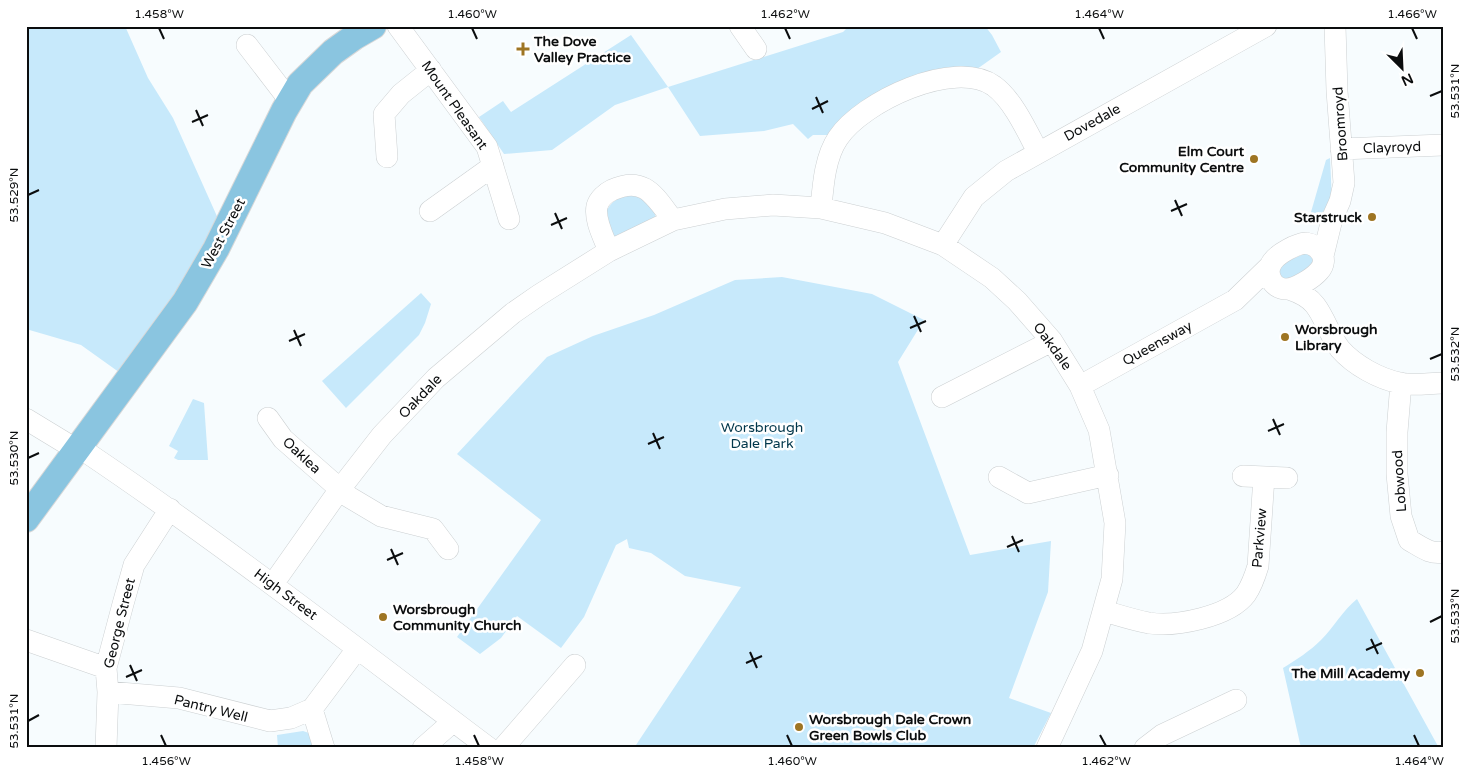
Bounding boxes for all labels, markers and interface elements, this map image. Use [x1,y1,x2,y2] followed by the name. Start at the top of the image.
[134,7,184,21] text: 1.458°W
[447,7,497,21] text: 1.460°W
[760,7,810,21] text: 1.462°W
[1074,7,1124,21] text: 1.464°W
[1387,7,1437,21] text: 1.466°W
[533,33,631,66] place label: The Dove Valley Practice
[516,42,530,56] marker: The Dove Valley Practice
[1376,42,1426,92] north arrow
[418,58,492,154] street label: Mount Pleasant
[1448,64,1462,118] text: 53.531°N
[1398,69,1416,89] text: N
[1329,86,1352,162] street label: Broomroyd
[1061,100,1124,145] street label: Dovedale
[1363,138,1421,157] street label: Clayroyd
[1119,143,1245,176] place label: Elm Court Community Centre
[1248,153,1260,165] marker: Elm Court Community Centre
[7,168,21,222] text: 53.529°N
[198,195,249,271] street label: West Street
[1294,209,1362,226] place label: Starstruck
[1366,211,1378,223] marker: Starstruck
[1119,317,1195,370] street label: Queensway
[1030,319,1076,373] street label: Oakdale
[1295,321,1378,354] place label: Worsbrough Library
[1448,327,1462,381] text: 53.532°N
[1279,331,1291,343] marker: Worsbrough Library
[395,371,446,422] street label: Oakdale
[721,419,803,452] park label: Worsbrough Dale Park
[7,431,21,485] text: 53.530°N
[279,433,324,477] street label: Oaklea
[1389,449,1410,513] street label: Lobwood
[1248,508,1271,569] street label: Parkview
[251,565,321,624] street label: High Street
[100,576,139,670] street label: George Street
[1448,589,1462,643] text: 53.533°N
[393,601,522,634] place label: Worsbrough Community Church
[377,611,389,623] marker: Worsbrough Community Church
[1290,665,1410,682] place label: The Mill Academy
[1414,667,1426,679] marker: The Mill Academy
[172,691,250,726] street label: Pantry Well
[7,694,21,748] text: 53.531°N
[809,711,971,744] place label: Worsbrough Dale Crown Green Bowls Club
[793,721,805,733] marker: Worsbrough Dale Crown Green Bowls Club
[141,754,191,768] text: 1.456°W
[454,754,504,768] text: 1.458°W
[767,754,817,768] text: 1.460°W
[1081,754,1131,768] text: 1.462°W
[1394,754,1444,768] text: 1.464°W

